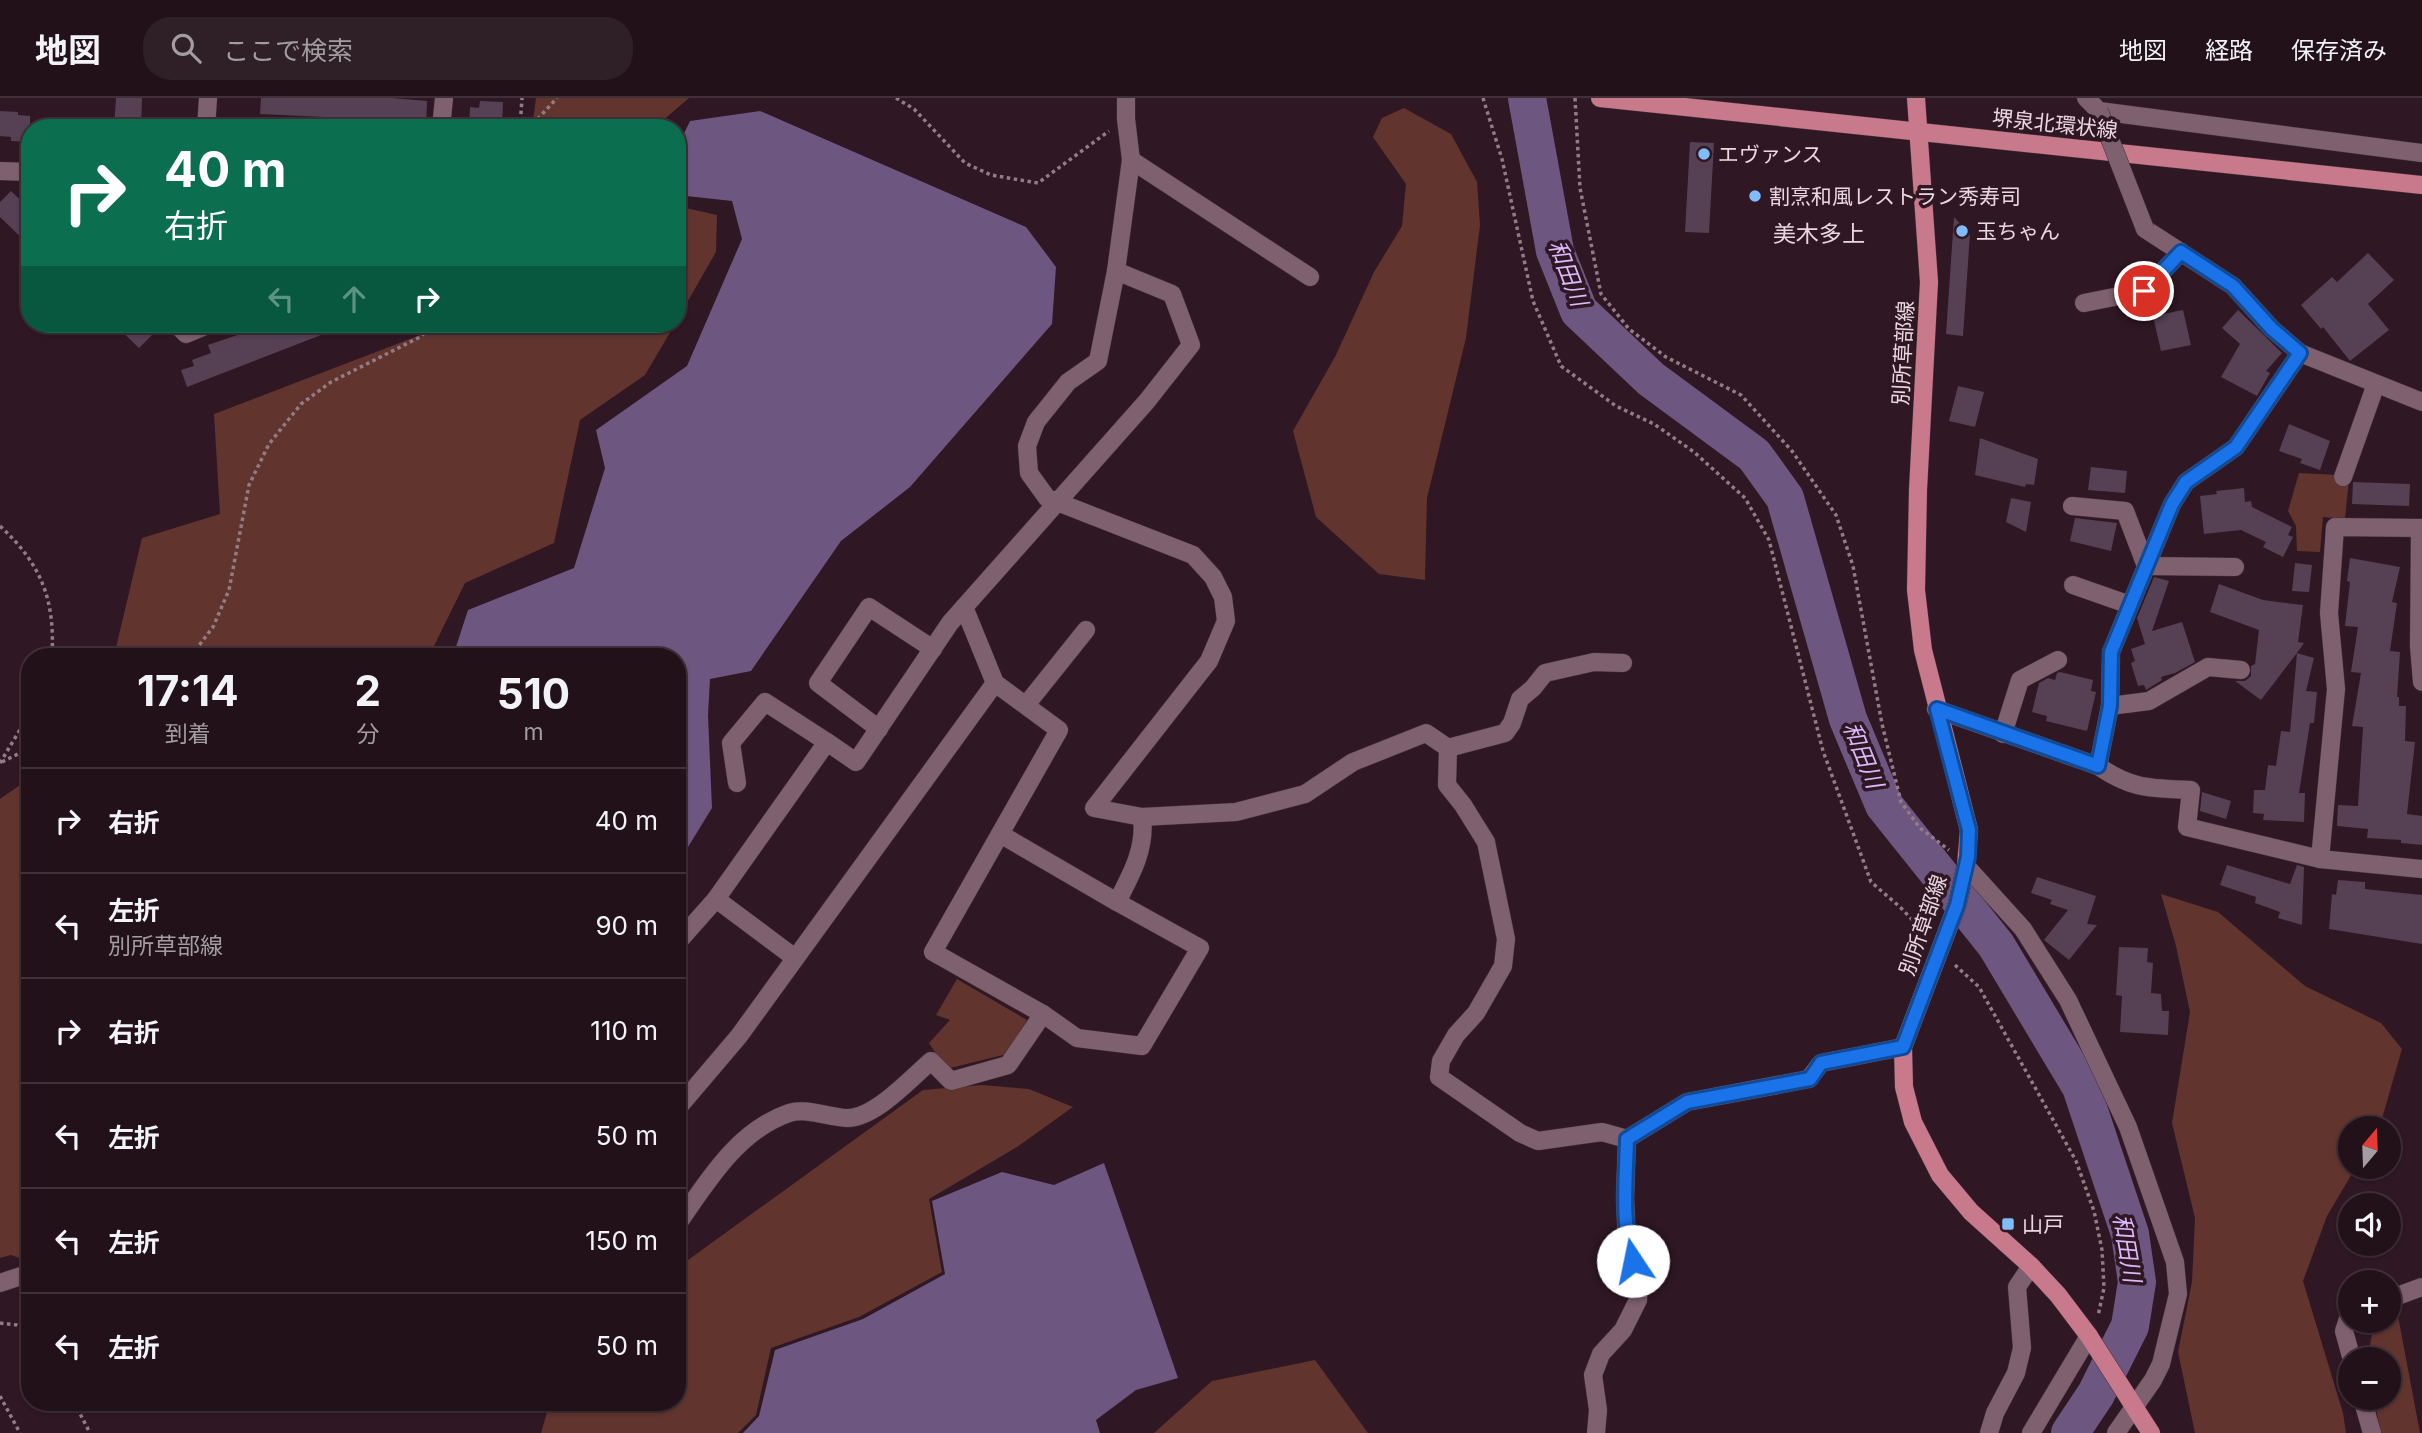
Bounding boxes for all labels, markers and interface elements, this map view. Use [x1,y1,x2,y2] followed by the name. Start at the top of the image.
[143,17,633,80] search box
[167,29,205,67] icon: search
[35,30,101,70] text: 地図
[223,35,353,66] text: ここで検索
[2119,36,2167,65] text: 地図
[2205,36,2253,65] text: 経路
[2291,36,2387,65] text: 保存済み
[1991,105,2119,143] street label: 堺泉北環状線
[164,140,287,199] text: 40 m
[1718,142,1823,167] place label: エヴァンス
[1696,146,1712,162] marker: エヴァンス
[49,147,140,238] icon: right
[1769,184,2021,209] place label: 割烹和風レストラン秀寿司
[1747,188,1763,204] marker: 割烹和風レストラン秀寿司
[164,206,228,245] text: 右折
[1976,219,2060,244] place label: 玉ちゃん
[1773,220,1865,248] district label: 美木多上
[1954,223,1970,239] marker: 玉ちゃん
[1543,236,1595,313] water label: 和田川
[2114,261,2174,321] pin
[2125,272,2163,310] icon: arrive
[262,280,300,318] icon: left
[335,280,373,318] icon: ahead
[408,280,446,318] icon: right
[1888,300,1918,406] street label: 別所草部線
[137,665,239,716] text: 17:14
[354,665,381,716] text: 2
[497,668,570,719] text: 510
[523,718,544,746] text: m
[1837,718,1890,795] water label: 和田川
[165,720,211,748] text: 到着
[356,720,379,748] text: 分
[49,802,87,840] icon: right
[595,805,658,836] text: 40 m
[108,807,160,838] text: 右折
[1894,871,1952,979] street label: 別所草部線
[108,895,160,926] text: 左折
[49,907,87,945] icon: left
[595,910,658,941] text: 90 m
[108,932,223,960] text: 別所草部線
[49,1012,87,1050] icon: right
[590,1015,658,1046] text: 110 m
[108,1017,160,1048] text: 右折
[2338,1116,2401,1180] north arrow
[2338,1116,2401,1410] map controls
[49,1117,87,1155] icon: left
[596,1120,658,1151] text: 50 m
[108,1122,160,1153] text: 左折
[2338,1193,2401,1256] button: sound
[2022,1212,2064,1237] place label: 山戸
[2107,1212,2147,1287] water label: 和田川
[2000,1216,2016,1232] marker: 山戸
[49,1222,87,1260] icon: left
[1596,1224,1670,1298] position arrow
[585,1225,658,1256] text: 150 m
[108,1227,160,1258] text: 左折
[2338,1270,2401,1333] button: +
[49,1327,87,1365] icon: left
[596,1330,658,1361] text: 50 m
[108,1332,160,1363] text: 左折
[2338,1347,2401,1410] button: −

